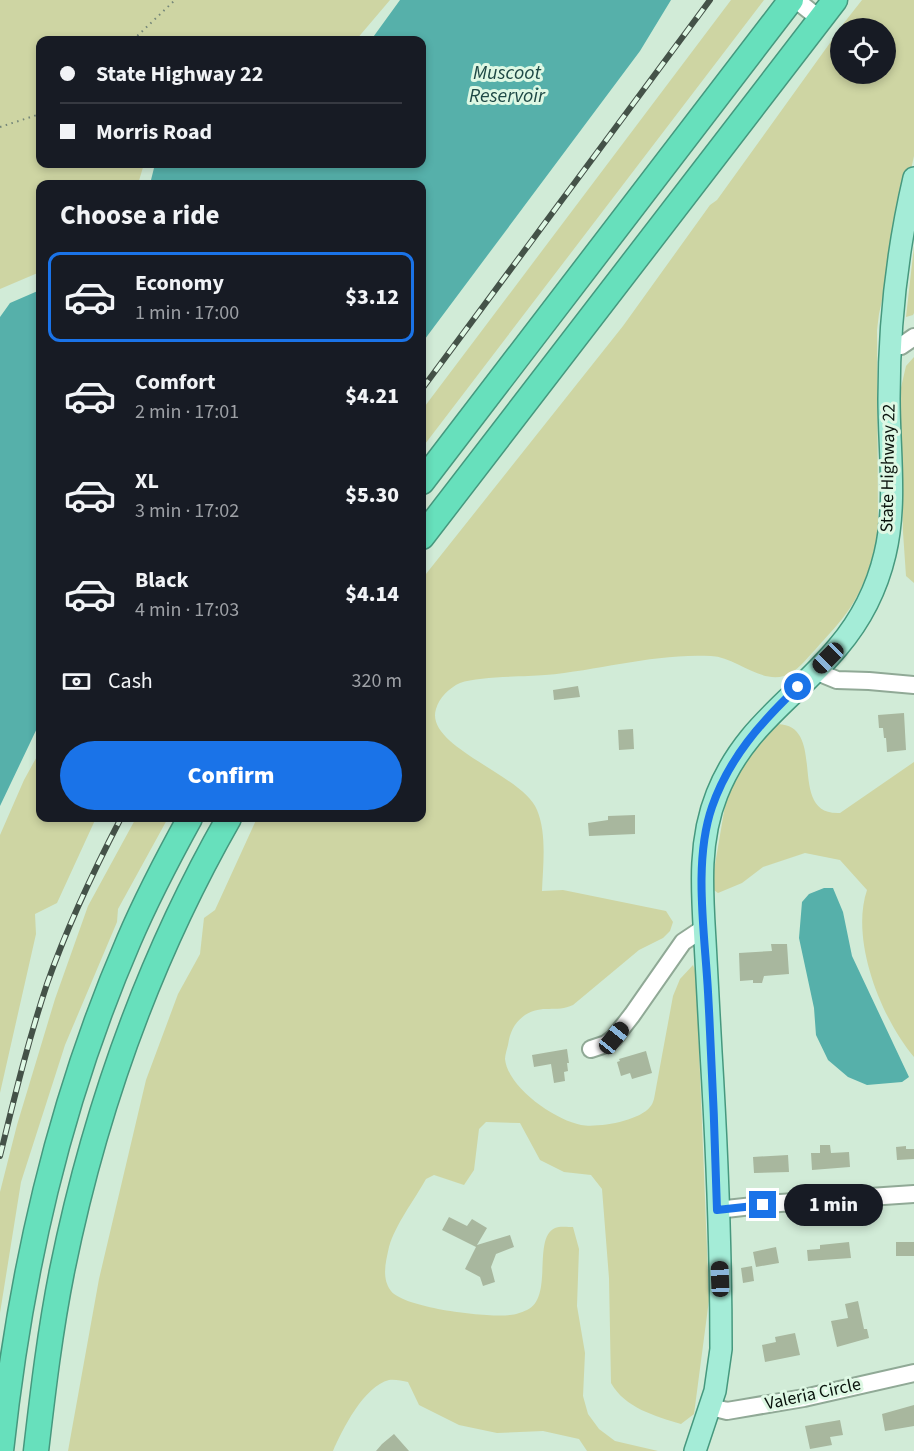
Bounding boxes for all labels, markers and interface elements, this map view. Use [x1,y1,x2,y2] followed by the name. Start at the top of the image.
[830,18,896,84] map controls
[830,18,896,84] button: locate
[96,58,263,90] text: State Highway 22
[469,59,546,110] water label: Muscoot Reservoir
[96,116,212,148] text: Morris Road
[60,196,220,235] text: Choose a ride
[135,267,224,299] text: Economy
[63,270,117,324] icon: car
[345,281,399,313] text: $3.12
[135,299,239,327] text: 1 min · 17:00
[135,366,216,398] text: Comfort
[63,369,117,423] icon: car
[345,380,399,412] text: $4.21
[135,398,239,426] text: 2 min · 17:01
[874,403,902,533] street label: State Highway 22
[135,465,159,497] text: XL
[63,468,117,522] icon: car
[345,479,399,511] text: $5.30
[135,497,239,525] text: 3 min · 17:02
[135,564,189,596] text: Black
[63,567,117,621] icon: car
[345,578,399,610] text: $4.14
[135,596,239,624] text: 4 min · 17:03
[809,639,847,677] car
[60,665,93,698] icon: cash
[108,665,153,697] text: Cash
[352,667,402,695] text: 320 m
[784,673,811,700] route start
[60,741,402,810] button: Confirm
[596,1018,632,1058] car
[784,1184,883,1226] callout: 1 min
[749,1191,776,1218] route end
[809,1191,858,1219] text: 1 min
[710,1261,730,1297] car
[763,1372,863,1416] street label: Valeria Circle

